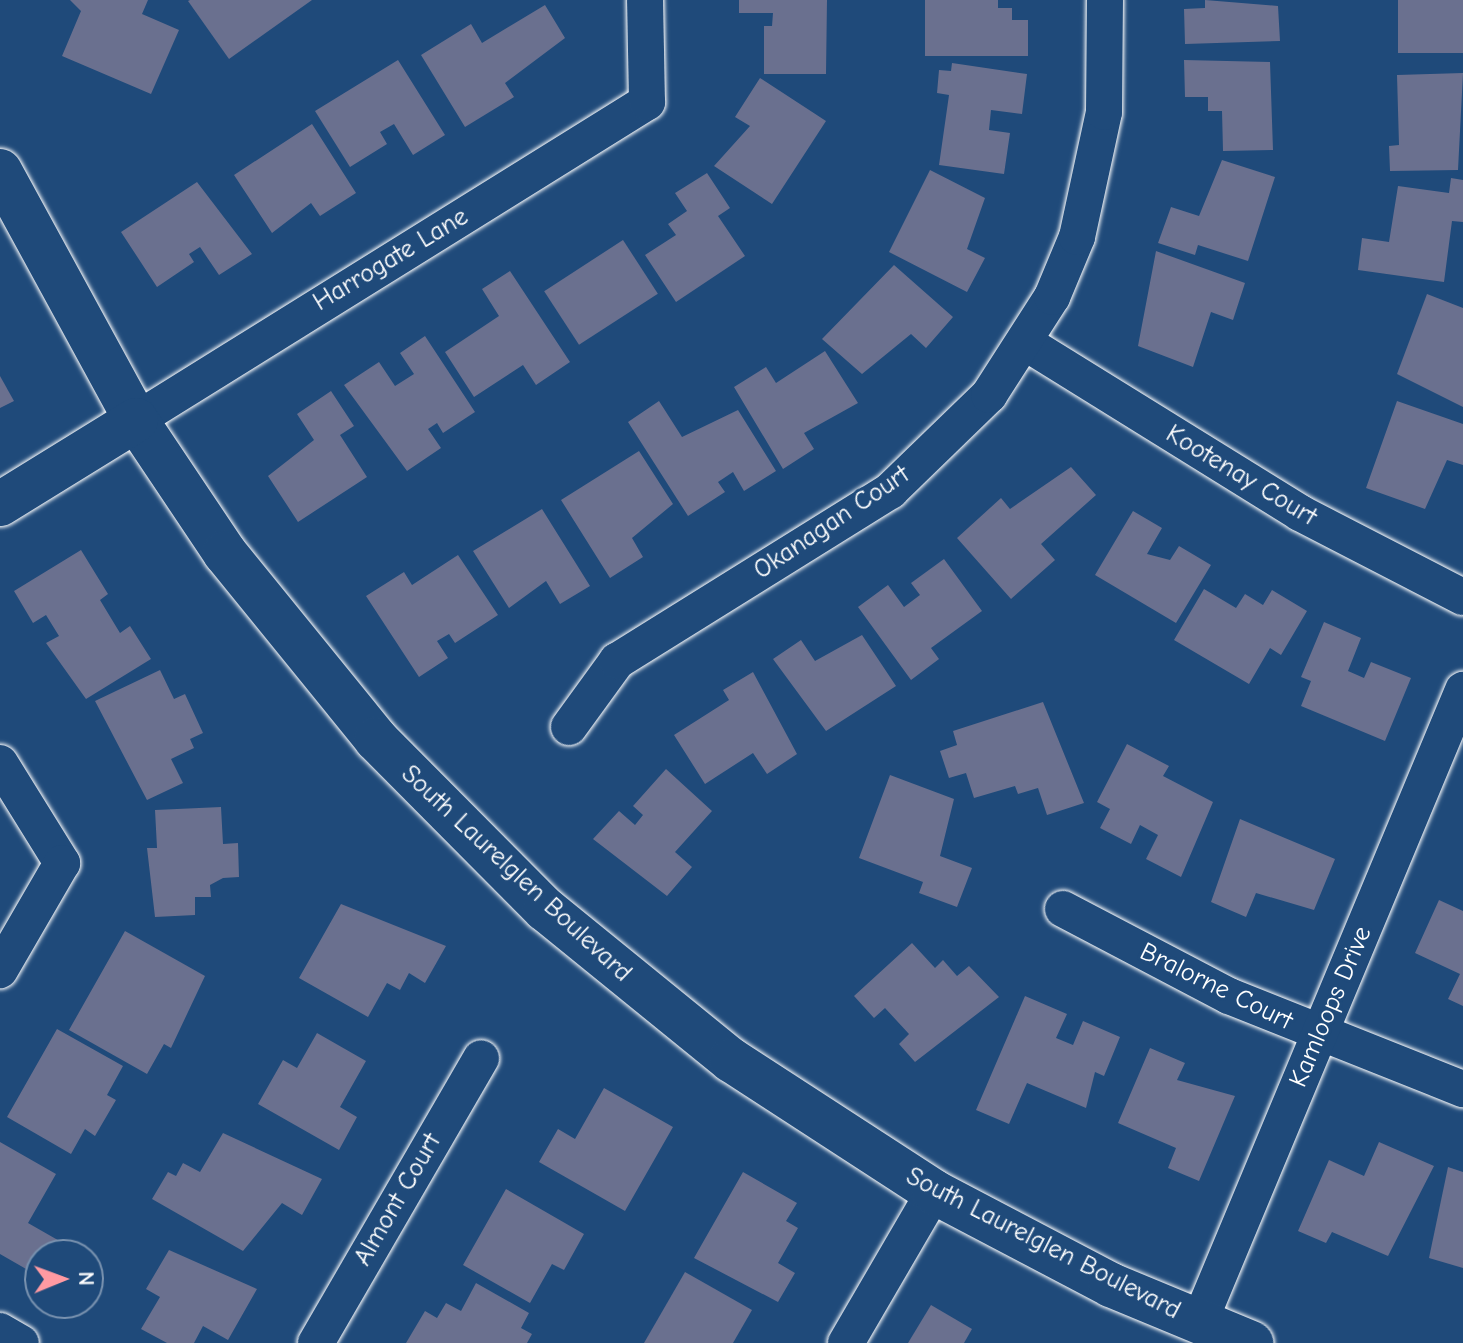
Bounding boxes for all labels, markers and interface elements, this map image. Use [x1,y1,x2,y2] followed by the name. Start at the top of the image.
[308,202,474,318] street label: Harrogate Lane
[1160,419,1322,533] street label: Kootenay Court
[748,459,916,587] street label: Okanagan Court
[394,759,638,989] street label: South Laurelglen Boulevard
[1283,922,1379,1092] street label: Kamloops Drive
[1135,937,1297,1037] street label: Bralorne Court
[348,1128,448,1272] street label: Almont Court
[901,1161,1185,1327] street label: South Laurelglen Boulevard
[24,1239,104,1319] north arrow
[73,1271,99,1286] text: N

